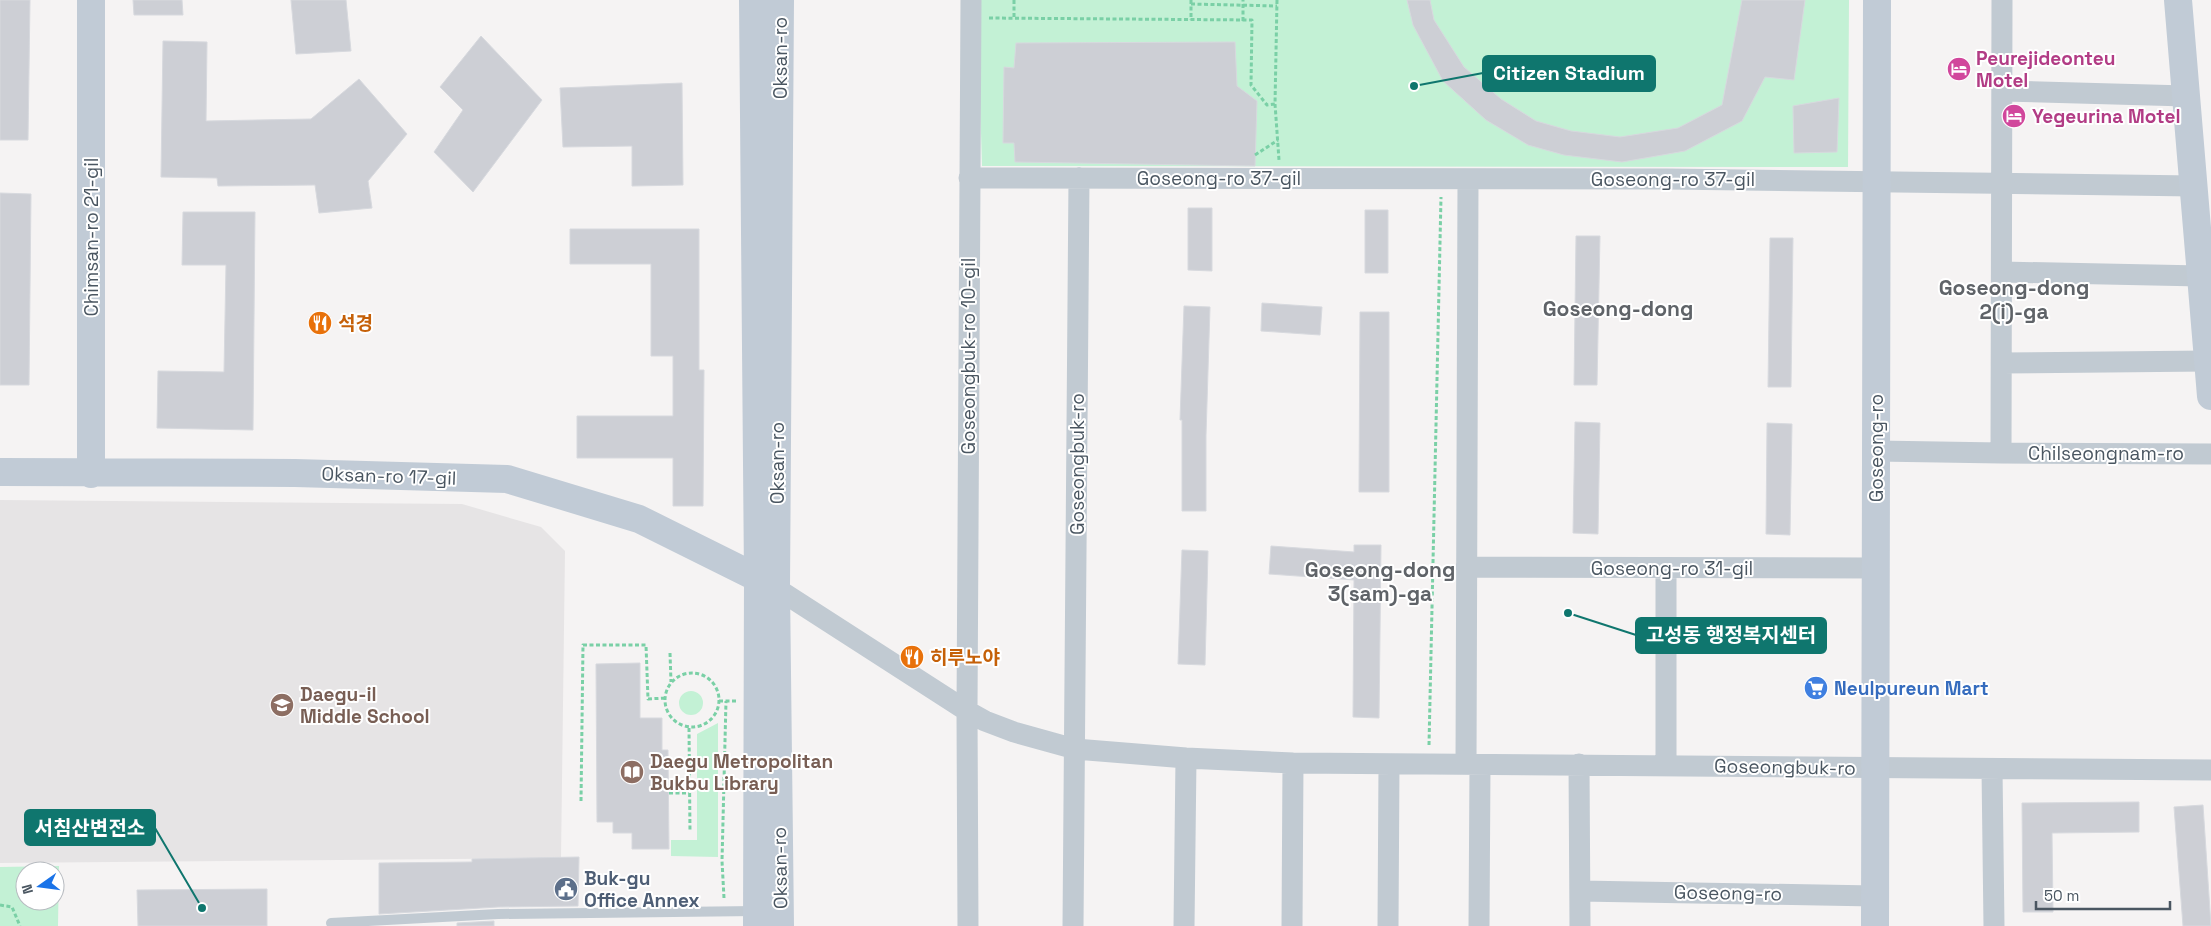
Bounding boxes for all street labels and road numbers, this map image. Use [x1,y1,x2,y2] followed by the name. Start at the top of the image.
[768,17,793,99] street label: Oksan-ro
[79,158,104,317] street label: Chimsan-ro 21-gil
[1137,166,1301,191] street label: Goseong-ro 37-gil
[1591,167,1755,192] street label: Goseong-ro 37-gil
[956,257,981,455] street label: Goseongbuk-ro 10-gil
[1065,393,1090,535] street label: Goseongbuk-ro
[1864,394,1889,502] street label: Goseong-ro
[765,422,790,504] street label: Oksan-ro
[2028,441,2184,466] street label: Chilseongnam-ro
[321,461,457,491] street label: Oksan-ro 17-gil
[1591,556,1753,581] street label: Goseong-ro 31-gil
[1714,753,1856,781] street label: Goseongbuk-ro
[767,827,793,909] street label: Oksan-ro
[1674,880,1782,906] street label: Goseong-ro

